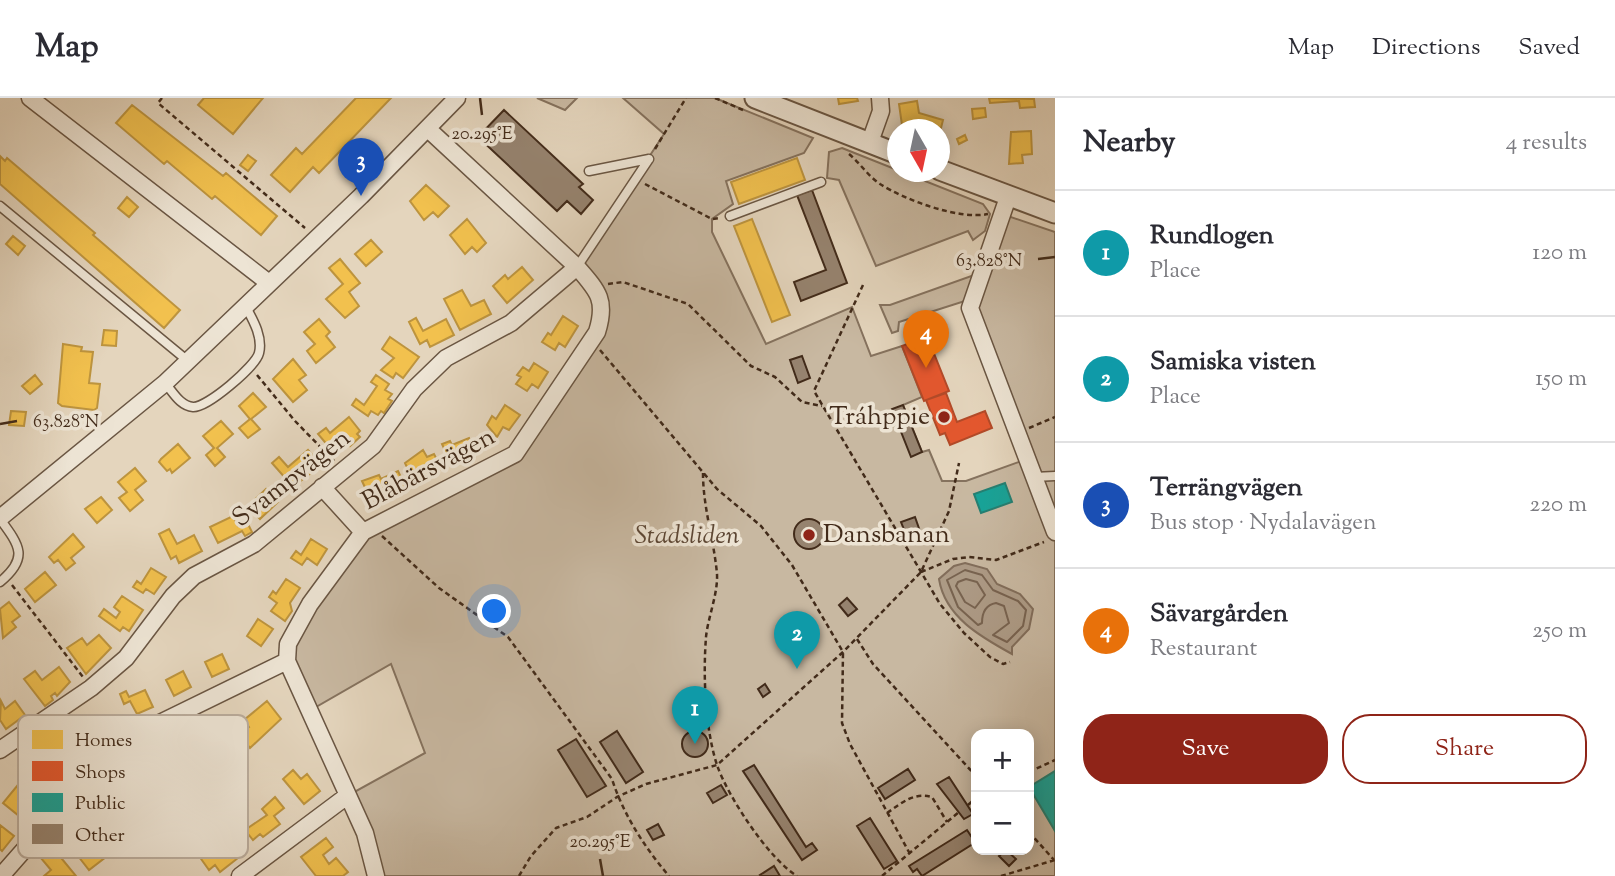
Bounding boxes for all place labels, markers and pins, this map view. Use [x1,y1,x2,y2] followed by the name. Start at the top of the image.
[338,138,384,196] pin: 3
[903,310,949,368] pin: 4
[829,399,930,436] place label: Tráhppie
[936,409,952,425] marker: Tráhppie
[823,517,950,554] place label: Dansbanan
[801,527,817,543] marker: Dansbanan
[774,611,820,669] pin: 2
[672,686,718,744] pin: 1

